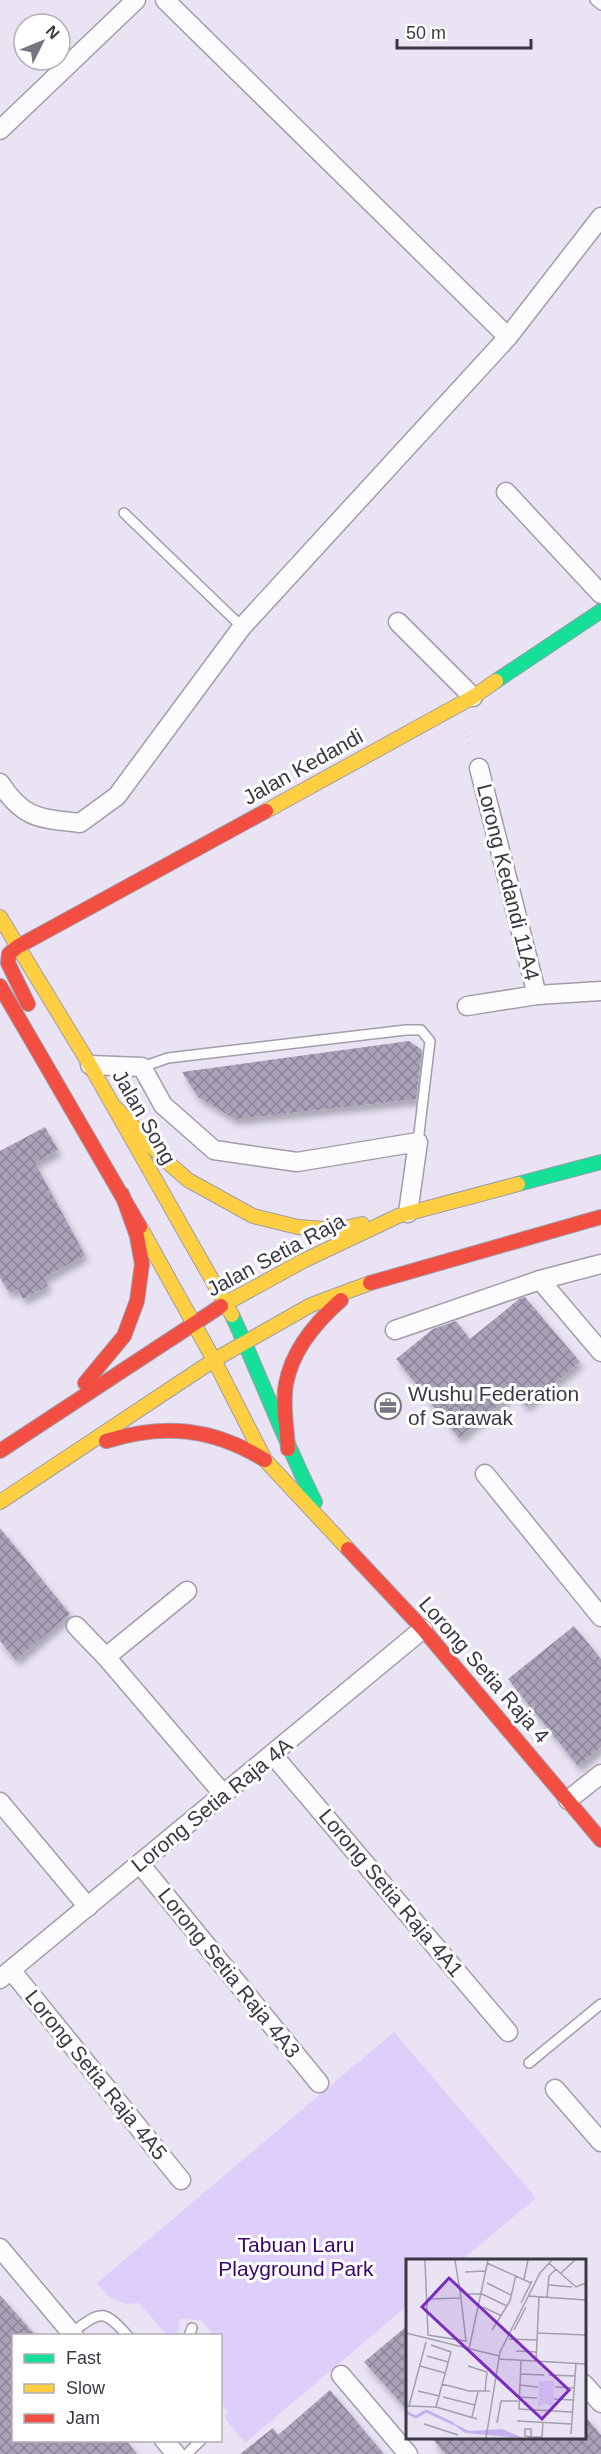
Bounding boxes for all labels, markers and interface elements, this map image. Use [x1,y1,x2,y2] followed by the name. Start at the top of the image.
[12,12,72,72] north arrow
[397,12,530,50] scale bar
[42,22,63,42] text: N
[406,23,446,43] text: 50 m
[239,724,367,809] street label: Jalan Kedandi
[473,781,544,983] street label: Lorong Kedandi 11A4
[108,1065,181,1168] street label: Jalan Song
[203,1208,349,1301] street label: Jalan Setia Raja
[408,1382,579,1429] place label: Wushu Federation of Sarawak
[373,1391,403,1421] office icon: Wushu Federation of Sarawak
[415,1592,554,1748] street label: Lorong Setia Raja 4
[127,1733,296,1876] street label: Lorong Setia Raja 4A
[315,1804,468,1981] street label: Lorong Setia Raja 4A1
[154,1883,305,2062] street label: Lorong Setia Raja 4A3
[21,1985,172,2164] street label: Lorong Setia Raja 4A5
[218,2233,374,2280] park label: Tabuan Laru Playground Park
[406,2259,586,2439] inset map
[12,2334,222,2442] legend
[66,2348,101,2368] text: Fast
[66,2378,106,2398] text: Slow
[66,2408,100,2428] text: Jam

